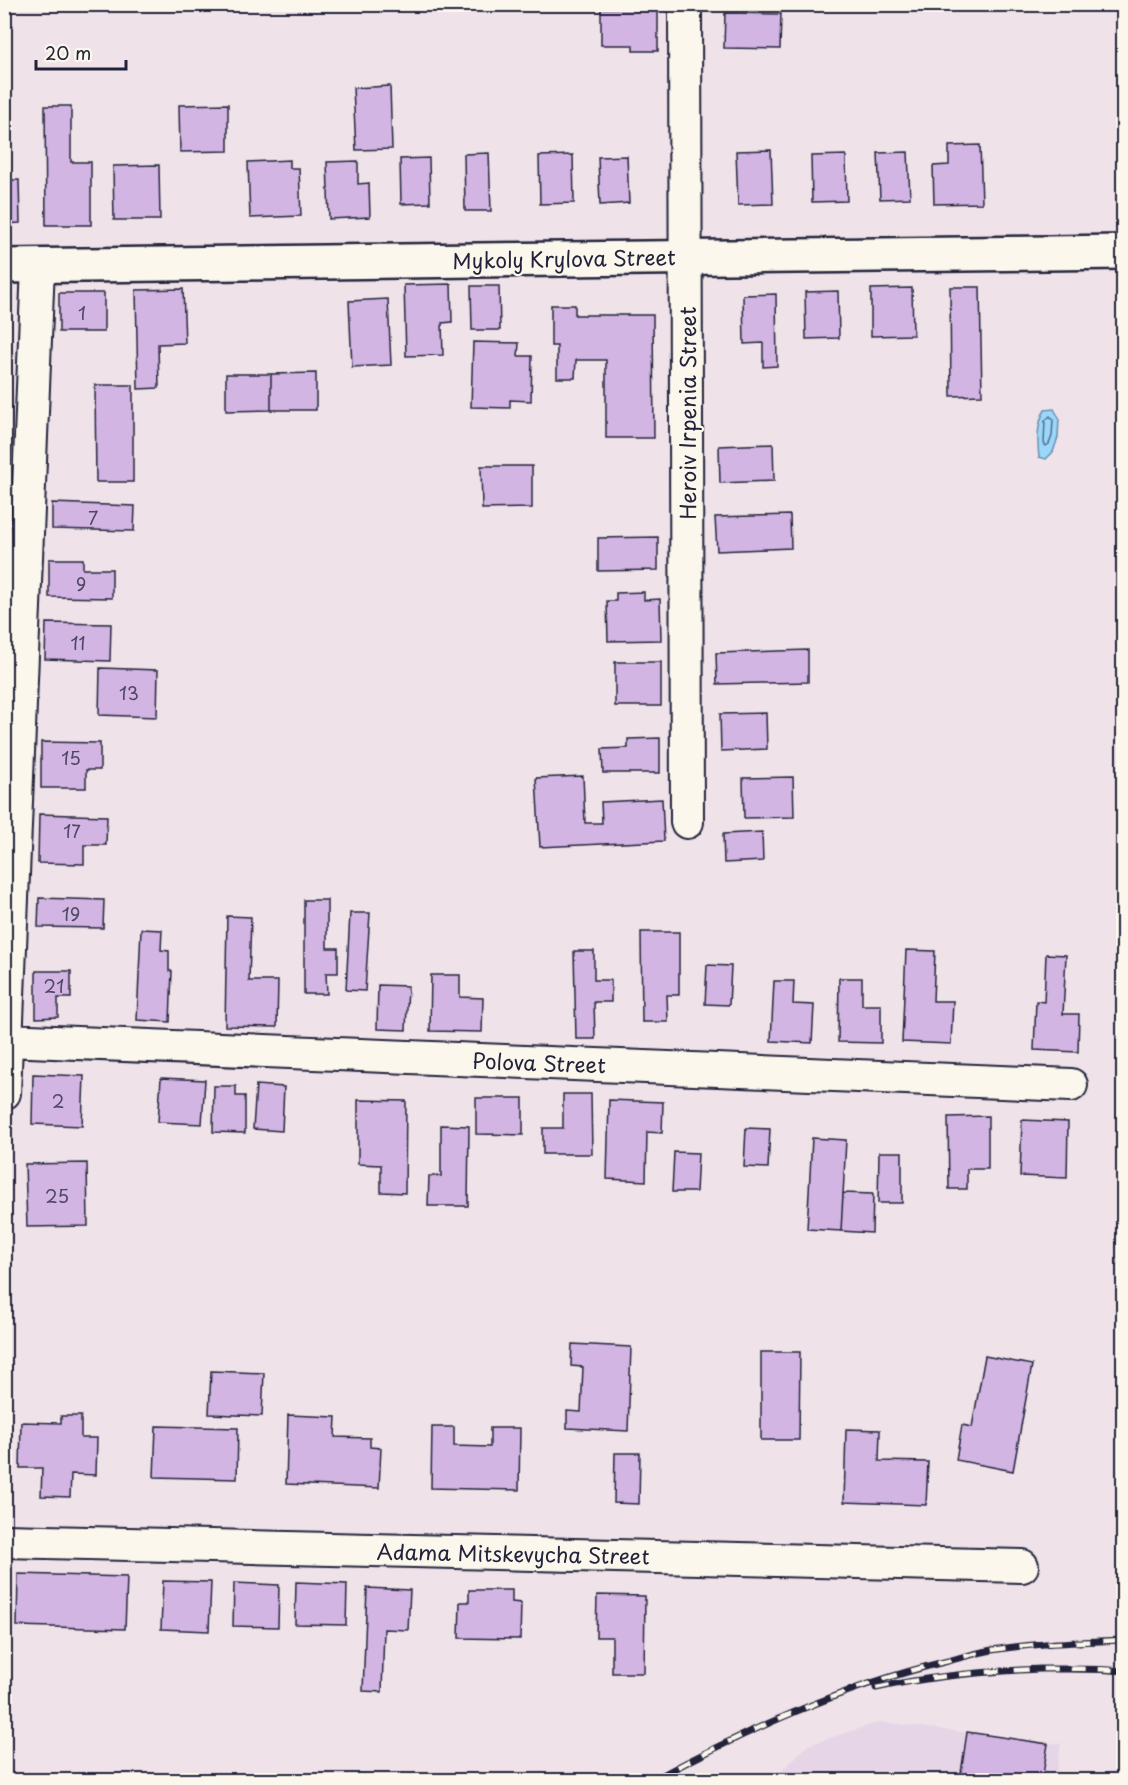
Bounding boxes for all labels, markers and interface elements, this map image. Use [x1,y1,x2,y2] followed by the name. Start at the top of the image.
[36,33,126,71] scale bar
[45,39,91,66] text: 20 m
[452,240,676,276] street label: Mykoly Krylova Street
[78,299,86,326] house number: 1
[671,306,703,520] street label: Heroiv Irpenia Street
[88,504,98,531] house number: 7
[76,570,86,597] house number: 9
[70,629,86,656] house number: 11
[119,679,139,706] house number: 13
[61,744,81,771] house number: 15
[63,817,81,844] house number: 17
[62,900,80,927] house number: 19
[44,972,64,999] house number: 21
[472,1044,606,1080] street label: Polova Street
[52,1087,64,1114] house number: 2
[45,1182,69,1209] house number: 25
[376,1535,650,1571] street label: Adama Mitskevycha Street

